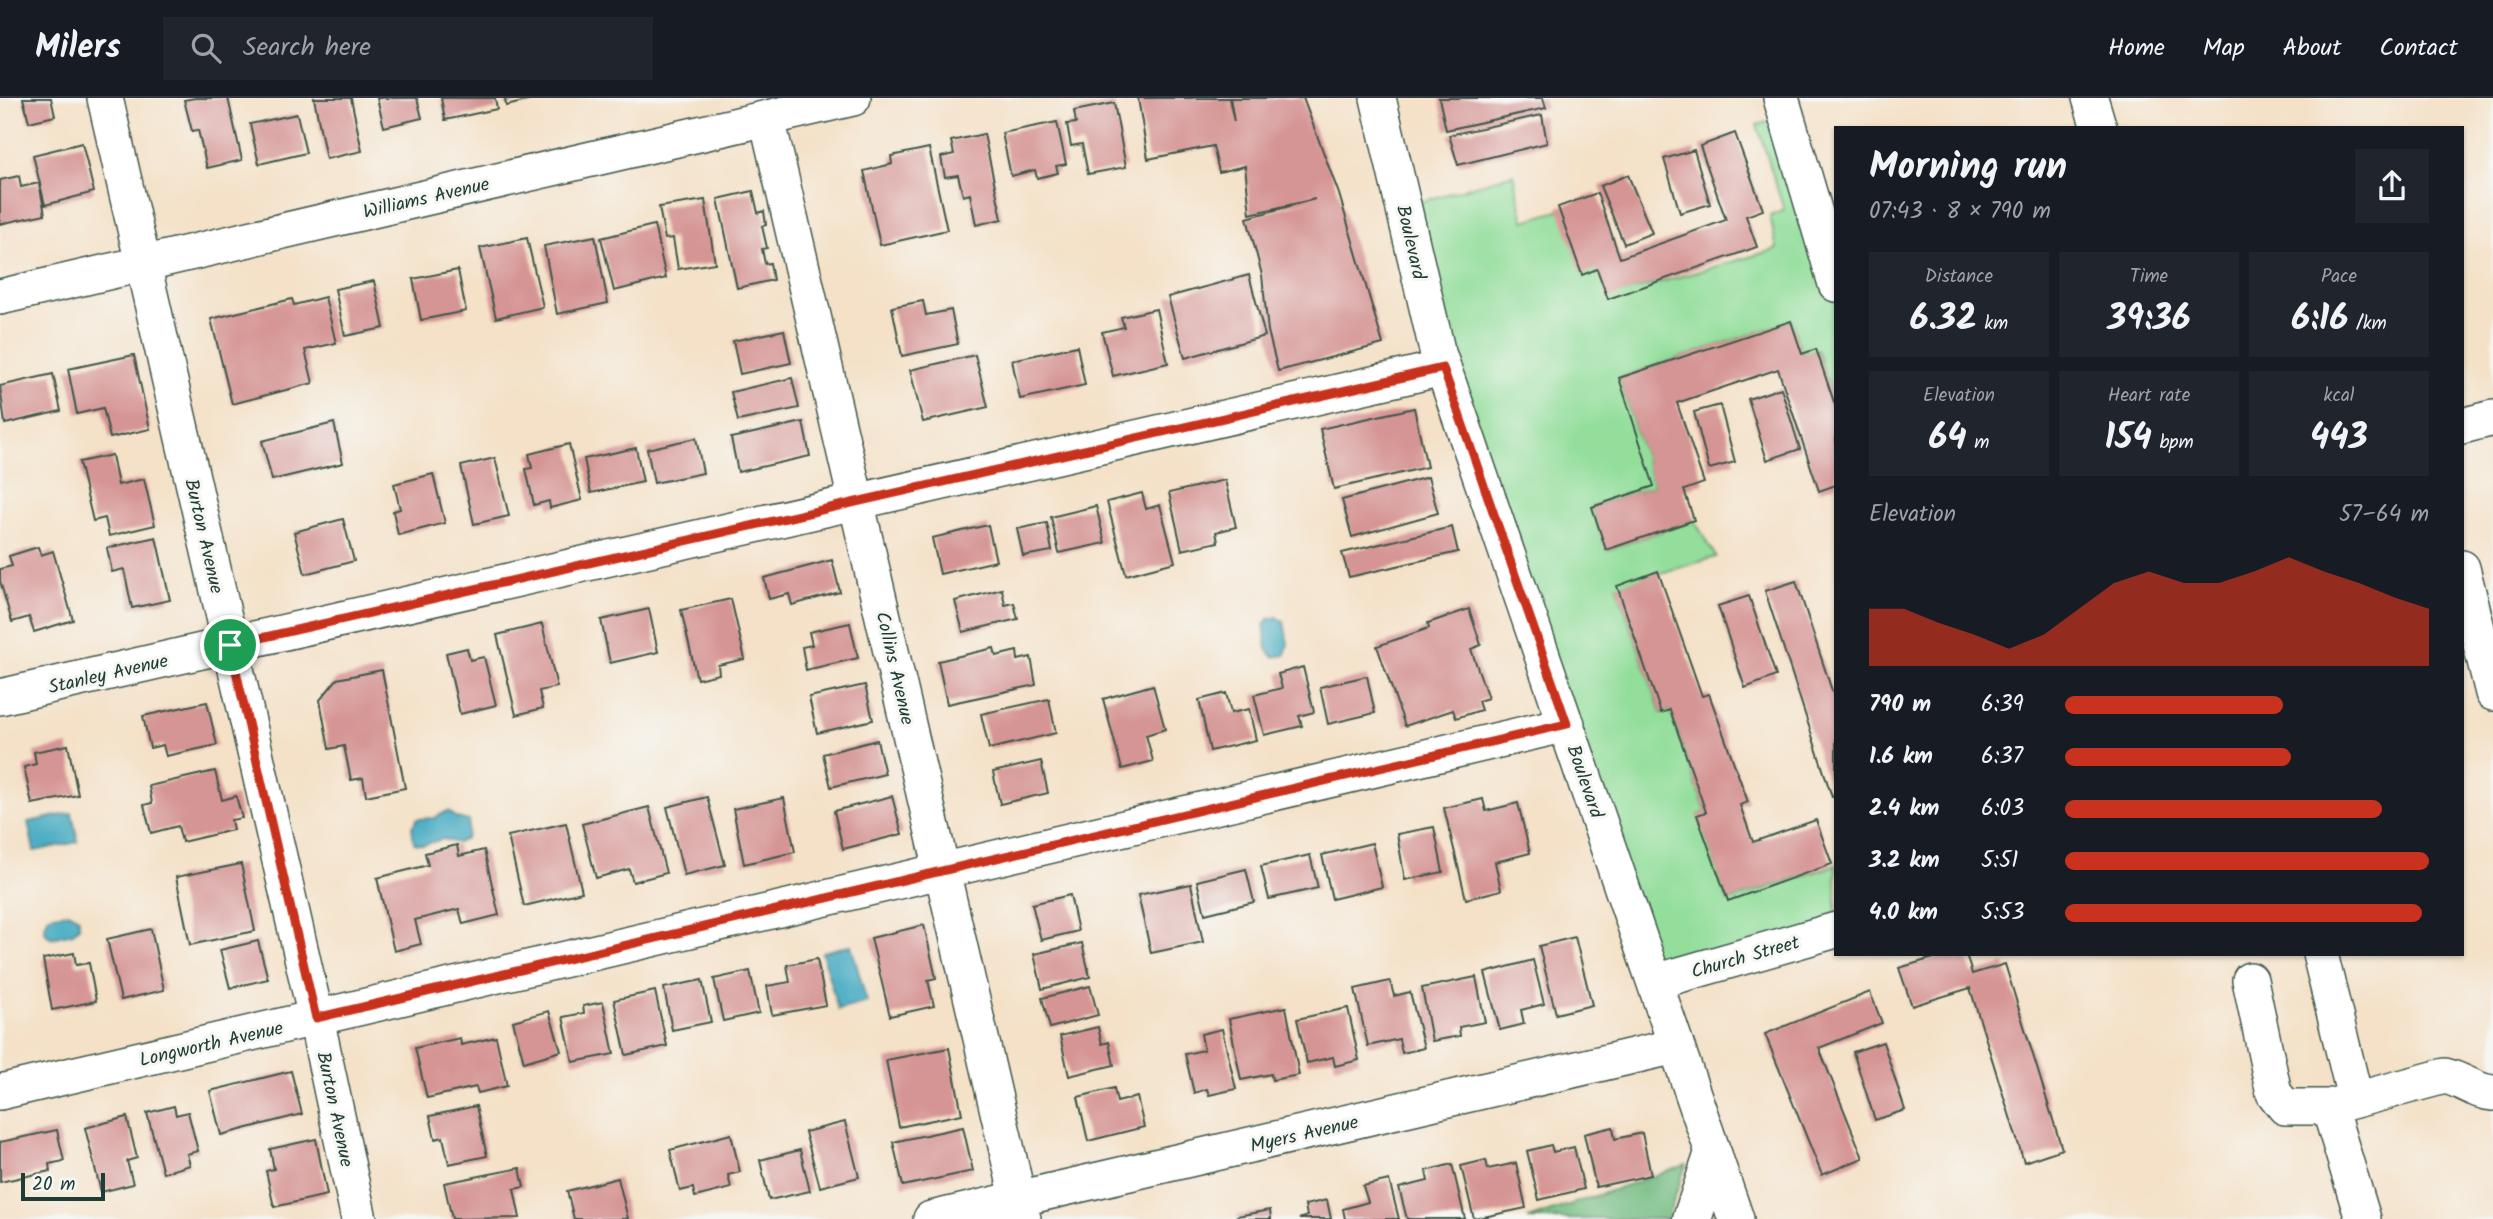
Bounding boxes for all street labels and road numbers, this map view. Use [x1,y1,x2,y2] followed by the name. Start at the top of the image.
[360,170,493,228] street label: Williams Avenue
[1387,202,1433,283] street label: Boulevard
[175,476,231,597] street label: Burton Avenue
[866,609,922,729] street label: Collins Avenue
[46,646,172,703] street label: Stanley Avenue
[1558,741,1611,823] street label: Boulevard
[1688,928,1804,988] street label: Church Street
[136,1014,287,1076] street label: Longworth Avenue
[307,1049,361,1170] street label: Burton Avenue
[1247,1108,1362,1162] street label: Myers Avenue

